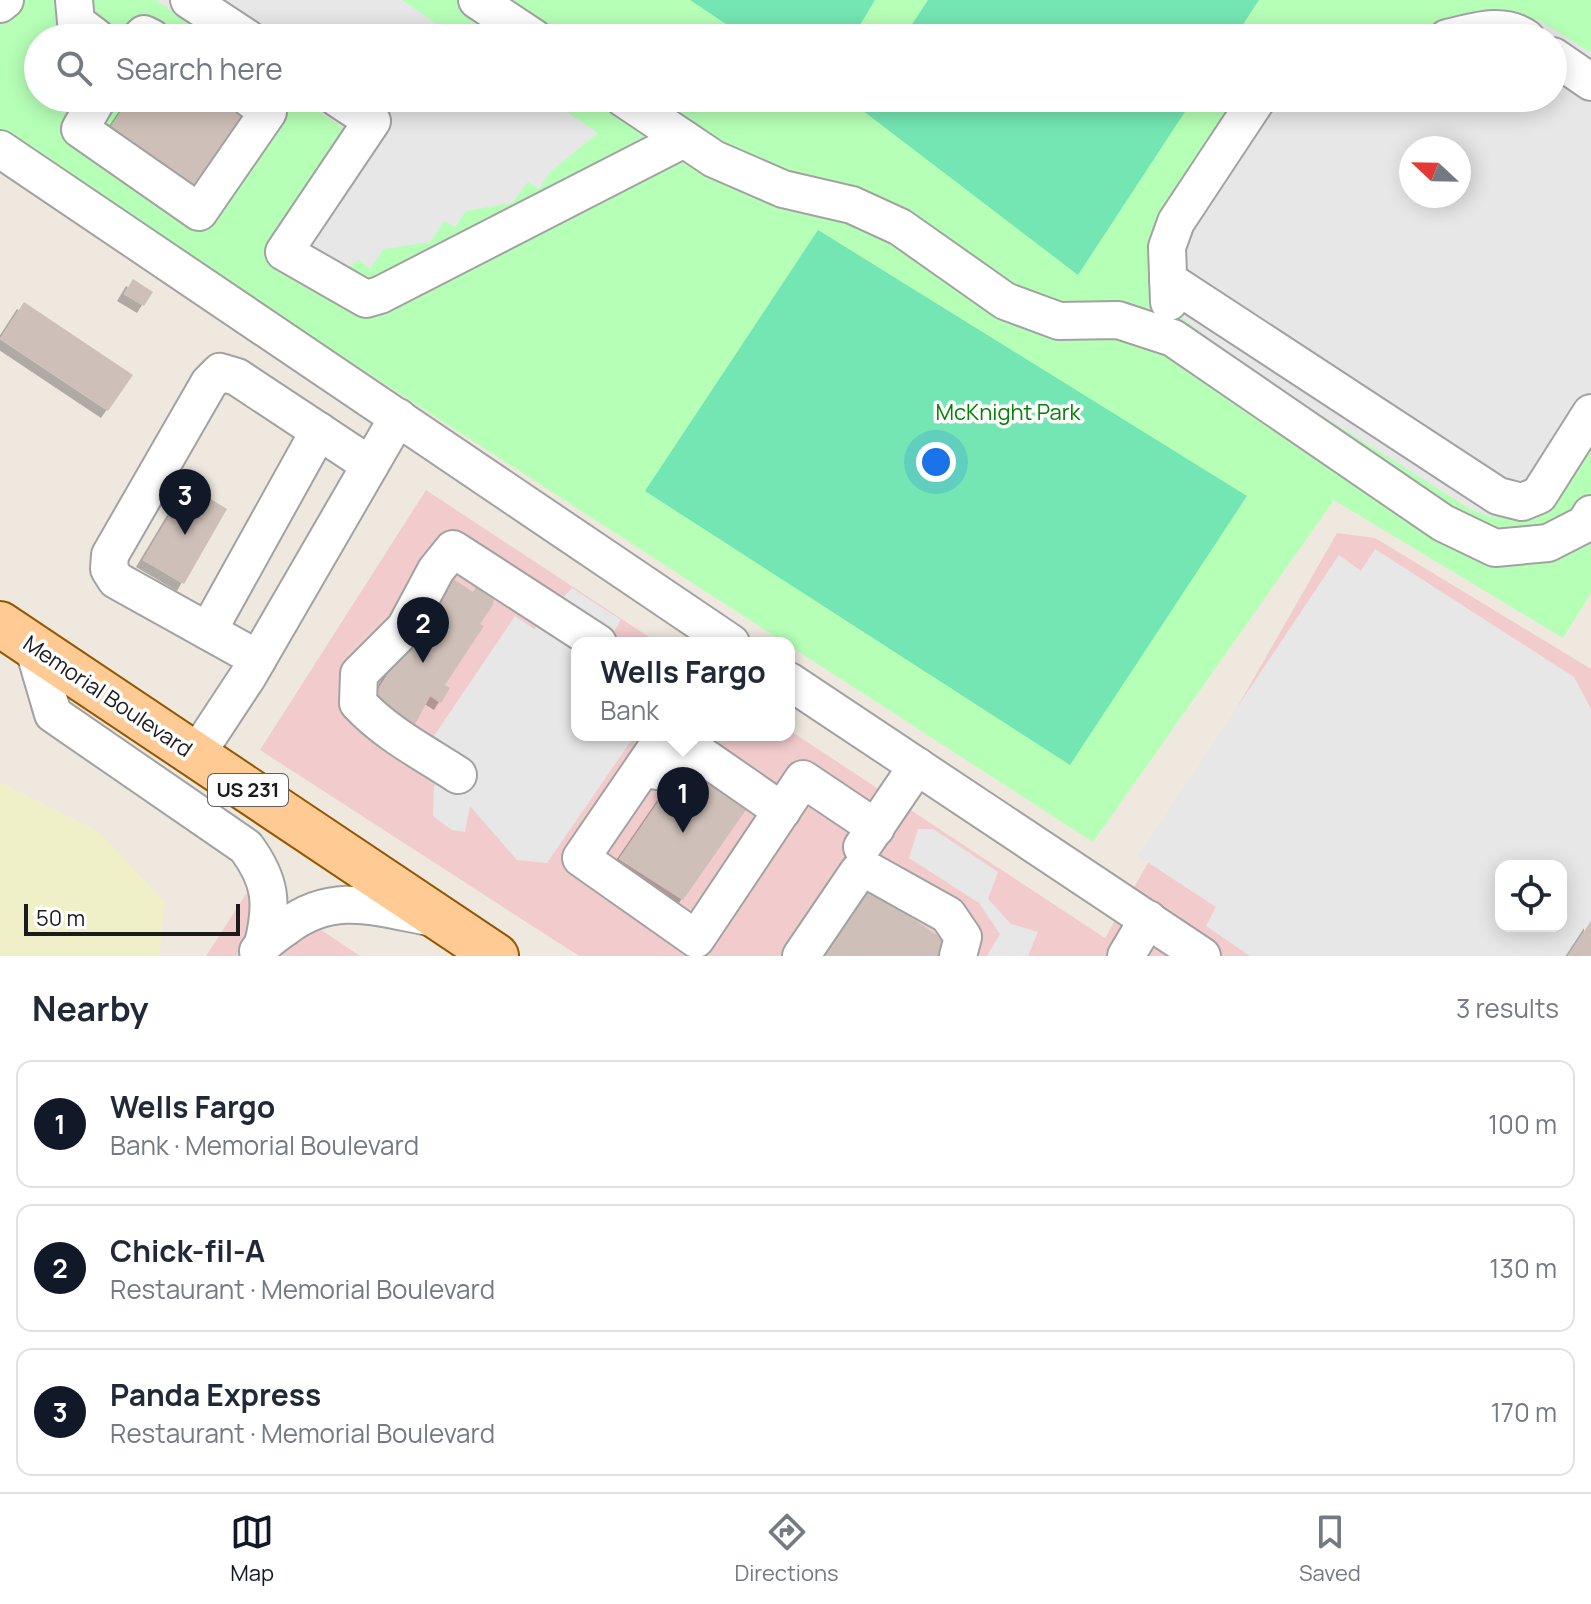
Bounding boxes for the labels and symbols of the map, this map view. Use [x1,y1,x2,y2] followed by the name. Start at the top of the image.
[1399,136,1471,208] north arrow
[935,397,1082,427] park label: McKnight Park
[916,442,956,482] your location
[159,469,211,535] pin: 3
[397,597,449,663] pin: 2
[18,628,198,764] street label: Memorial Boulevard
[657,767,709,833] pin: 1
[208,774,288,806] road number: US 231
[24,900,240,936] scale bar

